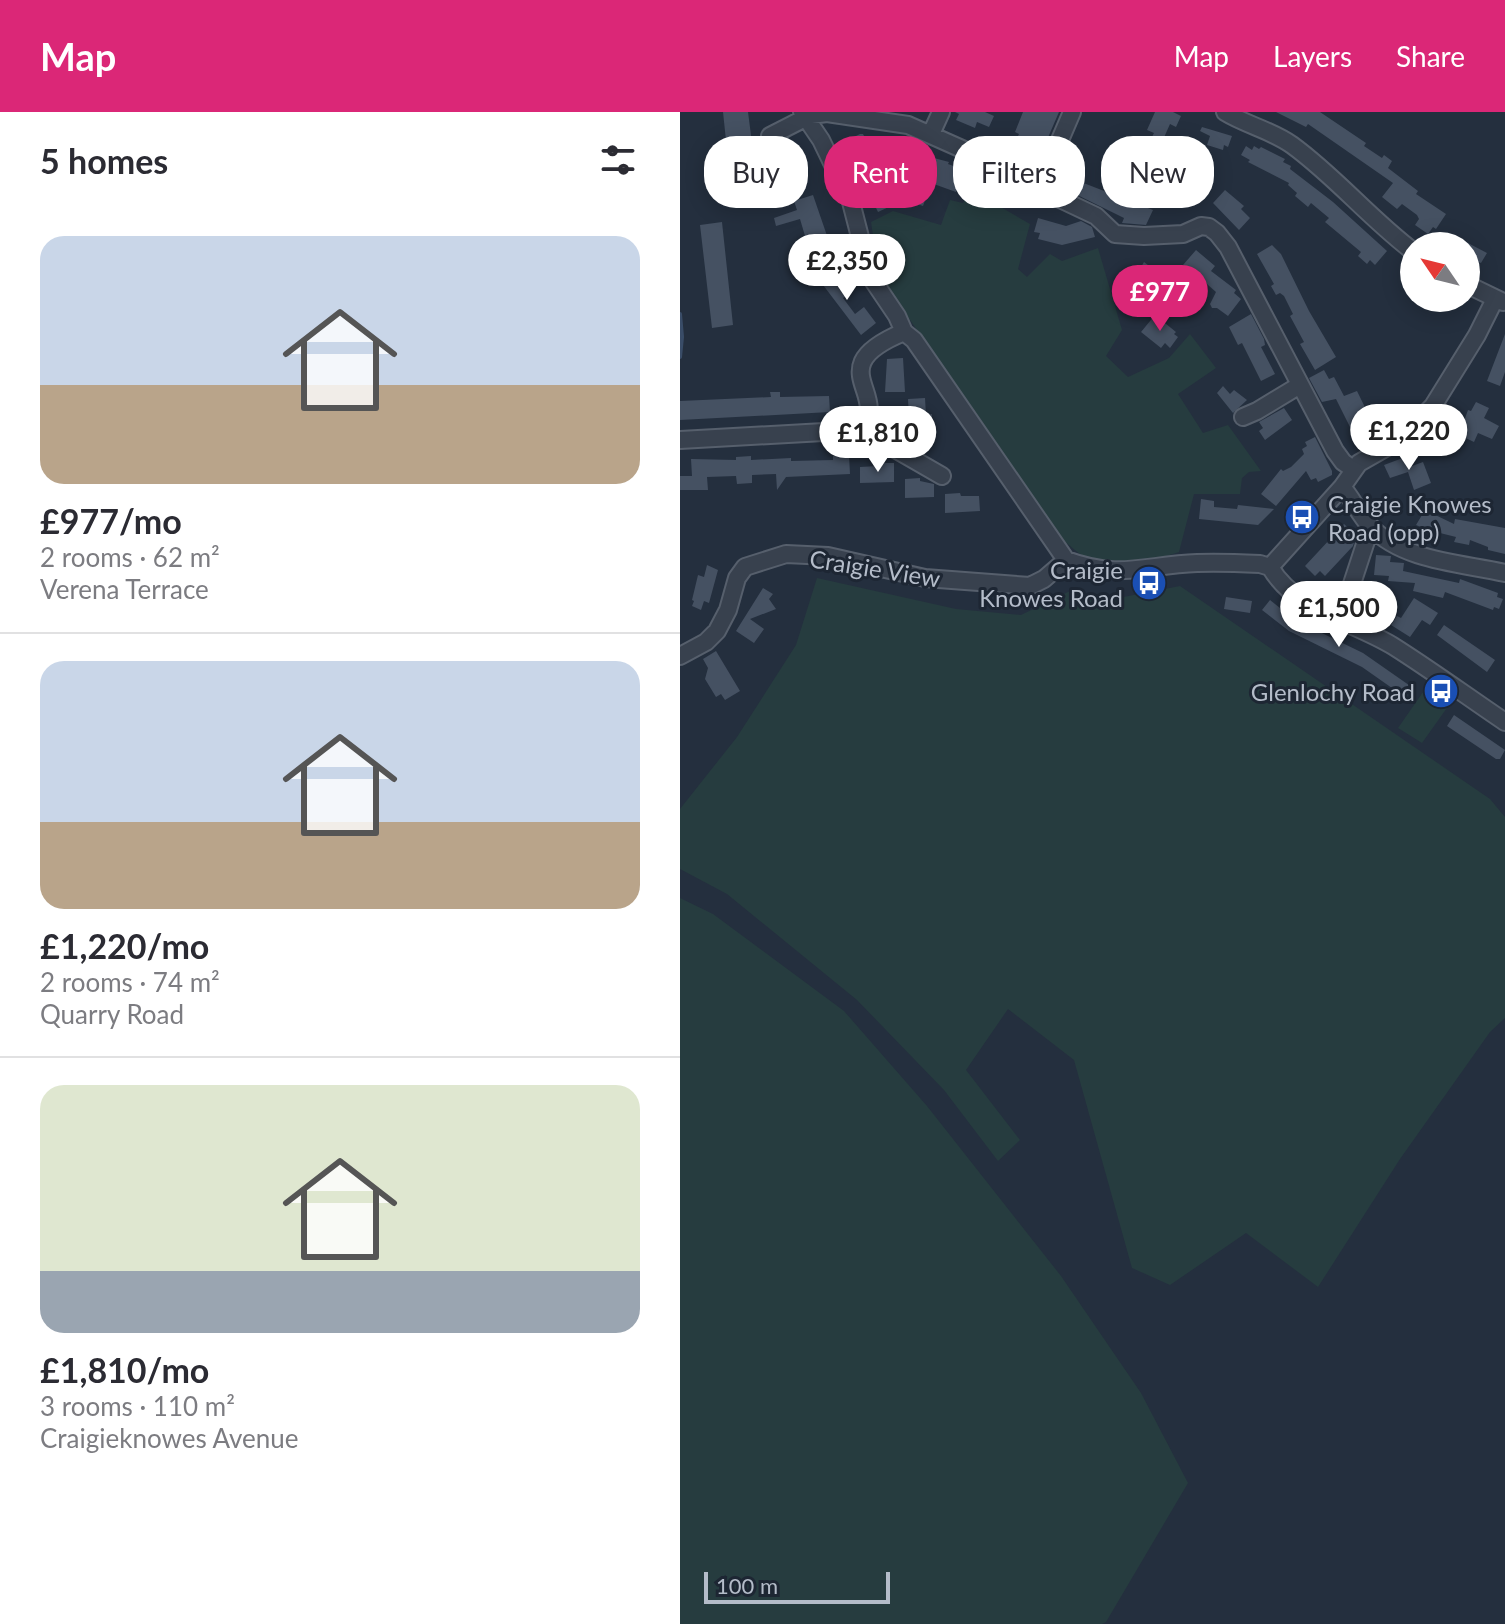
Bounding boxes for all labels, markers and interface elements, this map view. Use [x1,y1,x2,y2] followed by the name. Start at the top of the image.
[40,33,116,79] text: Map
[1174,39,1229,73] text: Map
[1273,39,1352,73] text: Layers
[1396,39,1465,73] text: Share
[704,136,808,208] chip: Buy
[824,136,937,208] chip: Rent
[953,136,1085,208] chip: Filters
[1101,136,1214,208] chip: New
[596,138,640,182] icon: filters
[40,140,168,181] text: 5 homes
[1400,232,1480,312] north arrow
[1400,232,1480,312] map controls
[782,234,912,302] pin: £2,350
[806,244,888,276] text: £2,350
[1113,265,1207,333] pin: £977
[1130,275,1190,307] text: £977
[268,288,412,432] icon: home
[1344,404,1474,472] pin: £1,220
[813,406,943,474] pin: £1,810
[1368,414,1450,446] text: £1,220
[837,416,919,448] text: £1,810
[1328,489,1492,546] place label: Craigie Knowes Road (opp)
[1283,498,1321,536] bus stop icon: Craigie Knowes Road (opp)
[40,500,182,541] text: £977/mo
[40,541,220,573] text: 2 rooms · 62 m²
[808,543,942,593] street label: Craigie View
[979,555,1123,612] place label: Craigie Knowes Road
[1130,564,1168,602] bus stop icon: Craigie Knowes Road
[40,573,209,605] text: Verena Terrace
[1274,581,1404,649] pin: £1,500
[1298,591,1380,623] text: £1,500
[1422,672,1460,710] bus stop icon: Glenlochy Road
[1251,677,1415,706] place label: Glenlochy Road
[268,713,412,857] icon: home
[40,925,209,966] text: £1,220/mo
[40,966,220,998] text: 2 rooms · 74 m²
[40,998,184,1030] text: Quarry Road
[268,1137,412,1281] icon: home
[40,1349,209,1390] text: £1,810/mo
[40,1390,235,1422] text: 3 rooms · 110 m²
[40,1422,299,1454] text: Craigieknowes Avenue
[704,1568,890,1604] scale bar
[716,1572,778,1599] text: 100 m

